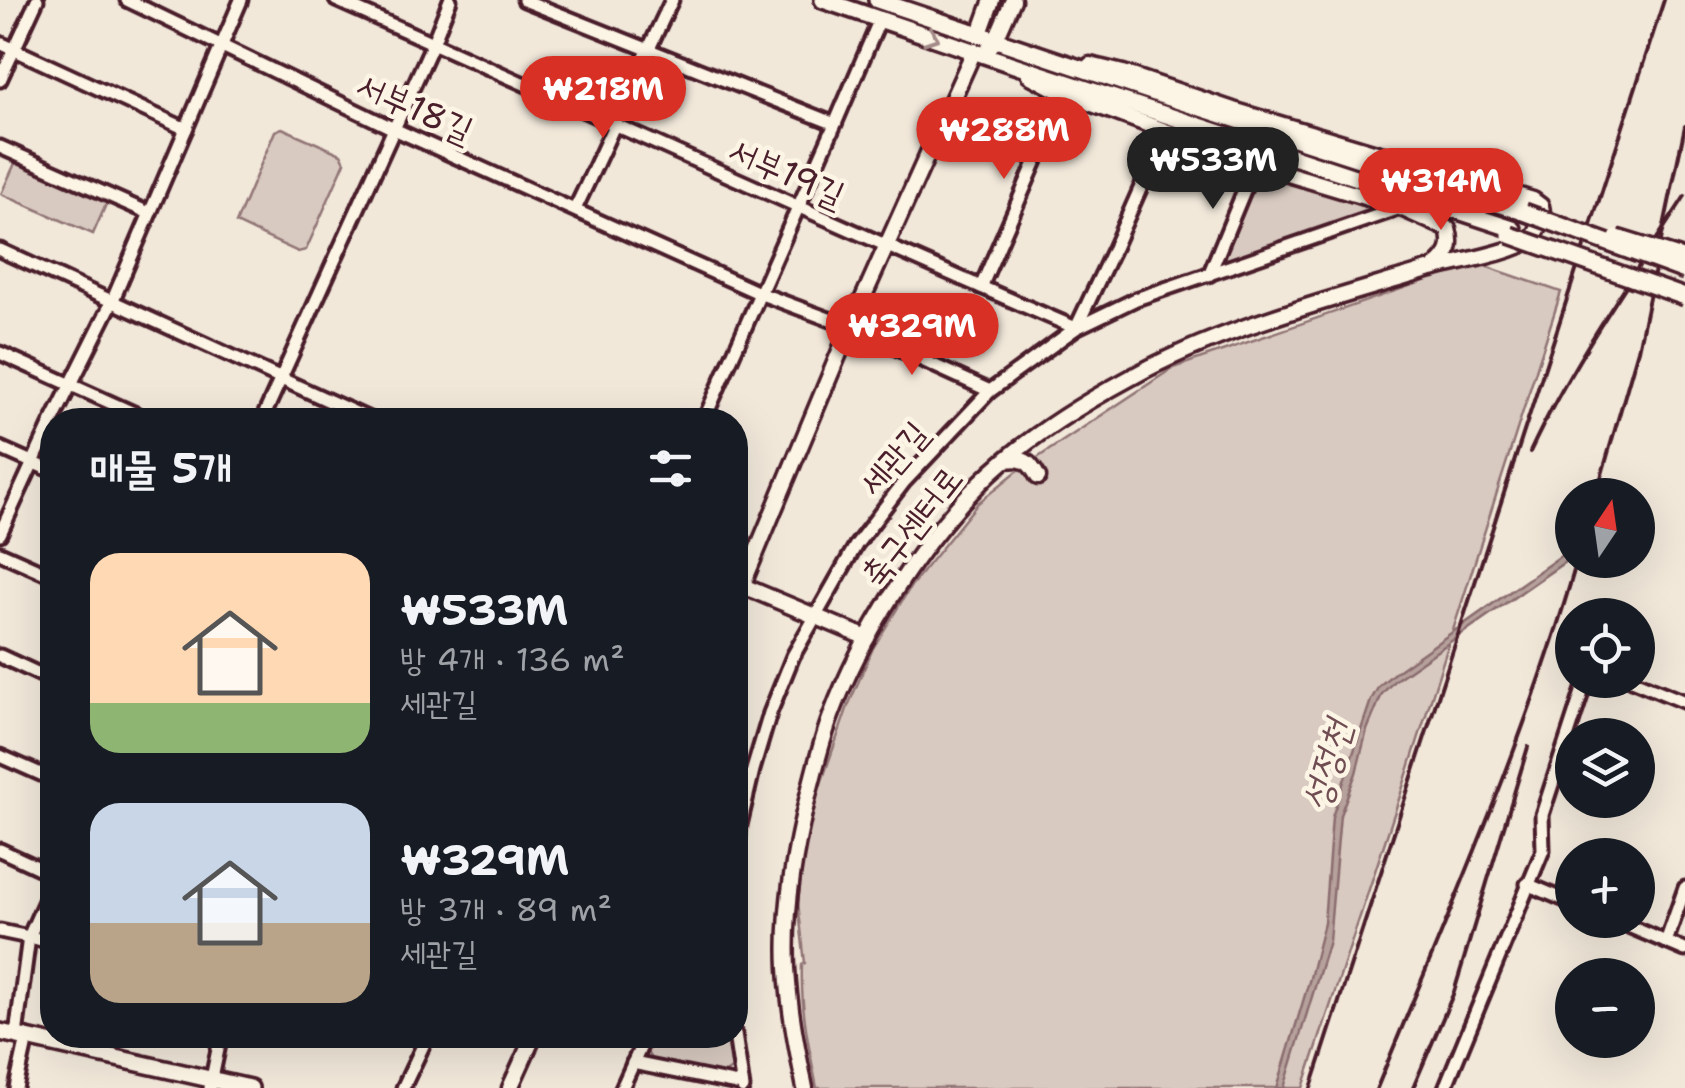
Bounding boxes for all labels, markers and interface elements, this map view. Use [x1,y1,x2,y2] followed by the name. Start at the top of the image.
[922,25,939,45] one-way arrow
[533,56,673,141] pin: ₩218M
[349,60,481,154] street label: 서부18길
[542,67,664,110] text: ₩218M
[934,97,1074,182] pin: ₩288M
[938,108,1070,151] text: ₩288M
[722,126,852,218] street label: 서부19길
[1143,127,1283,212] pin: ₩533M
[1149,138,1277,181] text: ₩533M
[1371,148,1511,233] pin: ₩314M
[1380,159,1502,202] text: ₩314M
[842,293,982,378] pin: ₩329M
[848,304,976,347] text: ₩329M
[848,411,938,505] street label: 세관길
[90,440,232,496] text: 매물 5개
[643,441,698,496] icon: filters
[849,456,973,596] street label: 축구센터로
[1555,478,1655,578] north arrow
[1555,478,1655,1058] map controls
[400,582,568,638] text: ₩533M
[170,593,290,713] icon: home
[1555,598,1655,698] button: locate
[400,638,625,681] text: 방 4개 · 136 m²
[400,681,477,724] text: 세관길
[1289,711,1364,816] water label: 성정천
[1555,718,1655,818] button: layers
[400,832,569,888] text: ₩329M
[1555,838,1655,938] button: +
[170,843,290,963] icon: home
[400,888,612,931] text: 방 3개 · 89 m²
[400,931,477,974] text: 세관길
[1555,958,1655,1058] button: −

